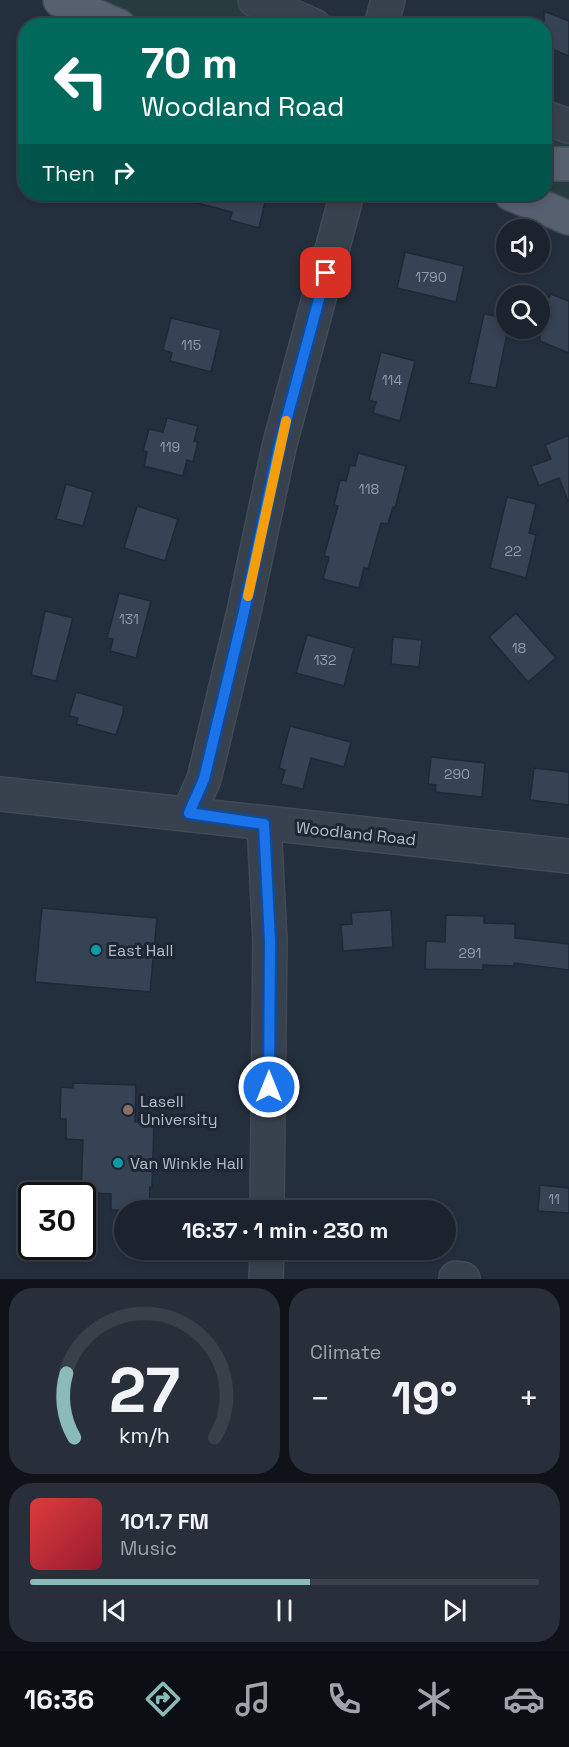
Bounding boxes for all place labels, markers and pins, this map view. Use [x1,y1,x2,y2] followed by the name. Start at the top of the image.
[300,247,351,298] pin
[108,940,173,961] place label: East Hall
[89,943,103,957] marker: East Hall
[140,1091,218,1130] place label: Lasell University
[121,1103,135,1117] marker: Lasell University
[130,1153,244,1174] place label: Van Winkle Hall
[111,1156,125,1170] marker: Van Winkle Hall

